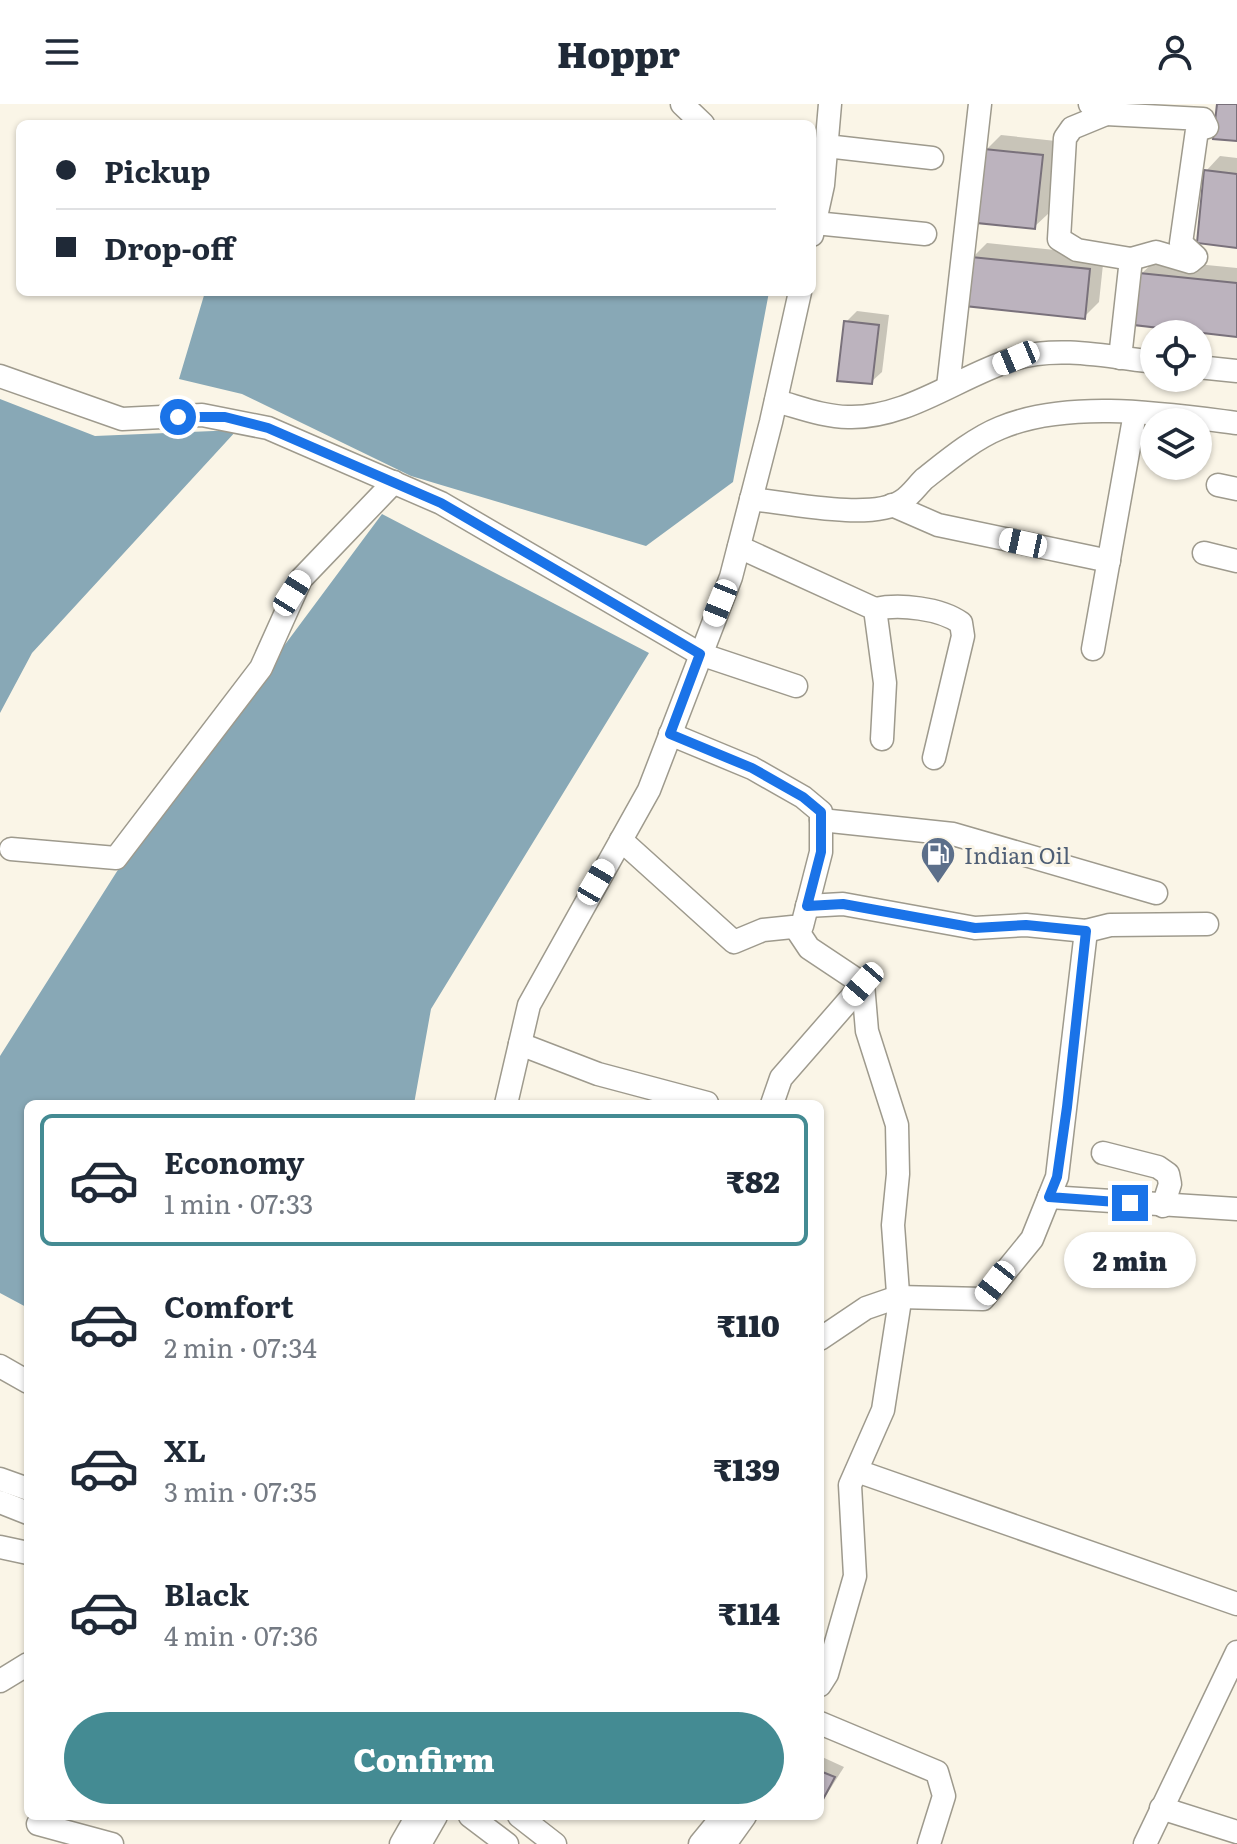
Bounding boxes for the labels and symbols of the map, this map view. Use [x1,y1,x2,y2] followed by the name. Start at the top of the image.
[989,338,1043,378] car
[160,399,196,435] route start
[997,526,1049,560] car
[269,566,315,620] car
[700,576,740,630] car
[919,835,957,885] fuel station icon: Indian Oil
[964,838,1070,871] place label: Indian Oil
[574,855,618,909] car
[838,958,888,1010] car
[1112,1185,1148,1221] route end
[1064,1231,1196,1287] callout: 2 min
[971,1257,1019,1309] car

